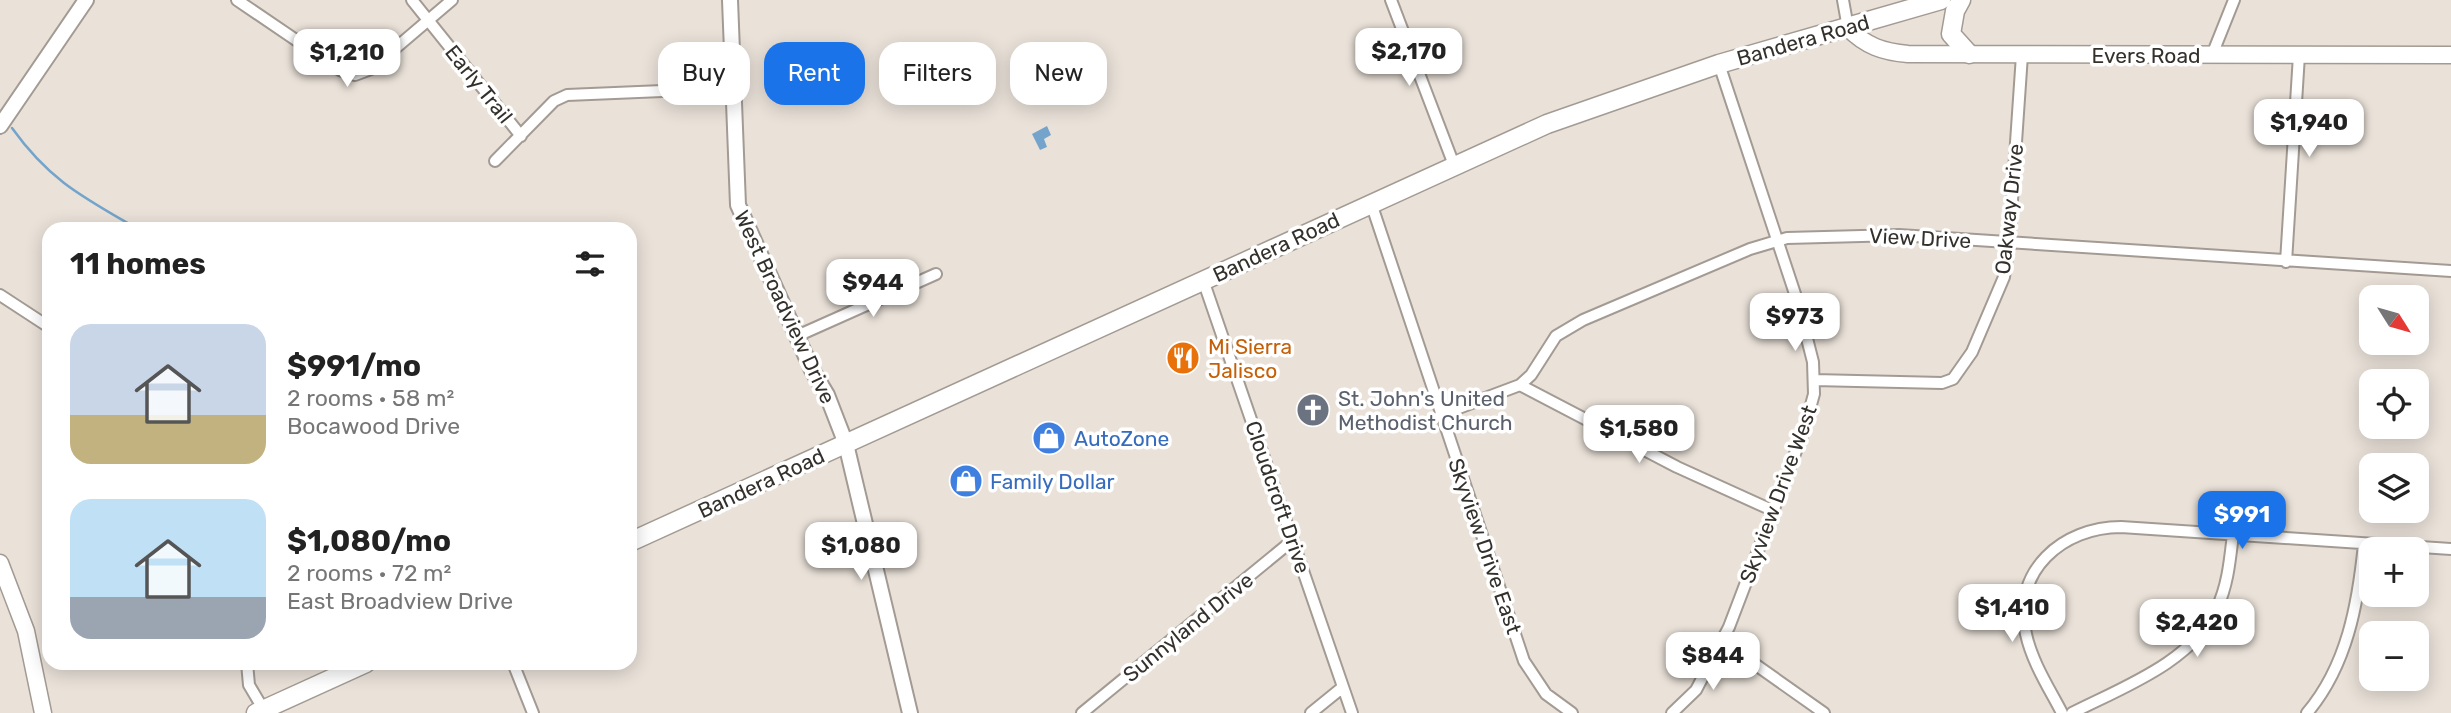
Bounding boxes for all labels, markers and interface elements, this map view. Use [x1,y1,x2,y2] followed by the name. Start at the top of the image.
[1734,9,1872,71] street label: Bandera Road
[1352,28,1466,88] pin: $2,170
[290,29,404,89] pin: $1,210
[1371,37,1447,65] text: $2,170
[309,38,385,66] text: $1,210
[440,40,518,128] street label: Early Trail
[658,42,750,105] chip: Buy
[764,42,865,105] chip: Rent
[879,42,996,105] chip: Filters
[1010,42,1107,105] chip: New
[2091,43,2201,68] street label: Evers Road
[2252,100,2366,159] pin: $1,940
[2270,108,2348,136] text: $1,940
[1990,142,2028,276] street label: Oakway Drive
[729,206,841,408] street label: West Broadview Drive
[1209,207,1343,287] street label: Bandera Road
[1868,223,1972,253] street label: View Drive
[571,245,609,283] icon: filters
[70,246,206,282] text: 11 homes
[832,260,914,319] pin: $944
[842,268,904,296] text: $944
[2359,285,2429,355] north arrow
[2359,285,2429,691] map controls
[1754,294,1836,353] pin: $973
[1766,302,1824,330] text: $973
[1208,334,1292,383] place label: Mi Sierra Jalisco
[1164,339,1202,377] restaurant icon: Mi Sierra Jalisco
[287,348,421,384] text: $991/mo
[126,352,210,436] icon: home
[2359,369,2429,439] button: locate
[287,384,454,412] text: 2 rooms · 58 m²
[1338,386,1513,435] place label: St. John's United Methodist Church
[1294,391,1332,429] church icon: St. John's United Methodist Church
[1734,402,1822,586] street label: Skyview Drive West
[1582,406,1696,465] pin: $1,580
[287,412,460,440] text: Bocawood Drive
[1599,414,1679,442] text: $1,580
[1240,418,1316,576] street label: Cloudcroft Drive
[1030,419,1068,457] shop icon: AutoZone
[1074,426,1169,451] place label: AutoZone
[694,443,828,523] street label: Bandera Road
[2359,453,2429,523] button: layers
[1443,455,1527,637] street label: Skyview Drive East
[947,462,985,500] shop icon: Family Dollar
[990,469,1115,494] place label: Family Dollar
[2201,491,2283,551] pin: $991
[2214,500,2270,528] text: $991
[804,522,918,582] pin: $1,080
[287,523,451,559] text: $1,080/mo
[126,527,210,611] icon: home
[821,531,901,559] text: $1,080
[2359,537,2429,607] button: +
[287,559,451,587] text: 2 rooms · 72 m²
[1118,567,1258,687] street label: Sunnyland Drive
[1955,584,2069,644] pin: $1,410
[287,587,513,615] text: East Broadview Drive
[1974,593,2050,621] text: $1,410
[2140,600,2254,659] pin: $2,420
[2156,608,2238,636] text: $2,420
[2359,621,2429,691] button: −
[1672,632,1754,692] pin: $844
[1682,641,1744,669] text: $844

